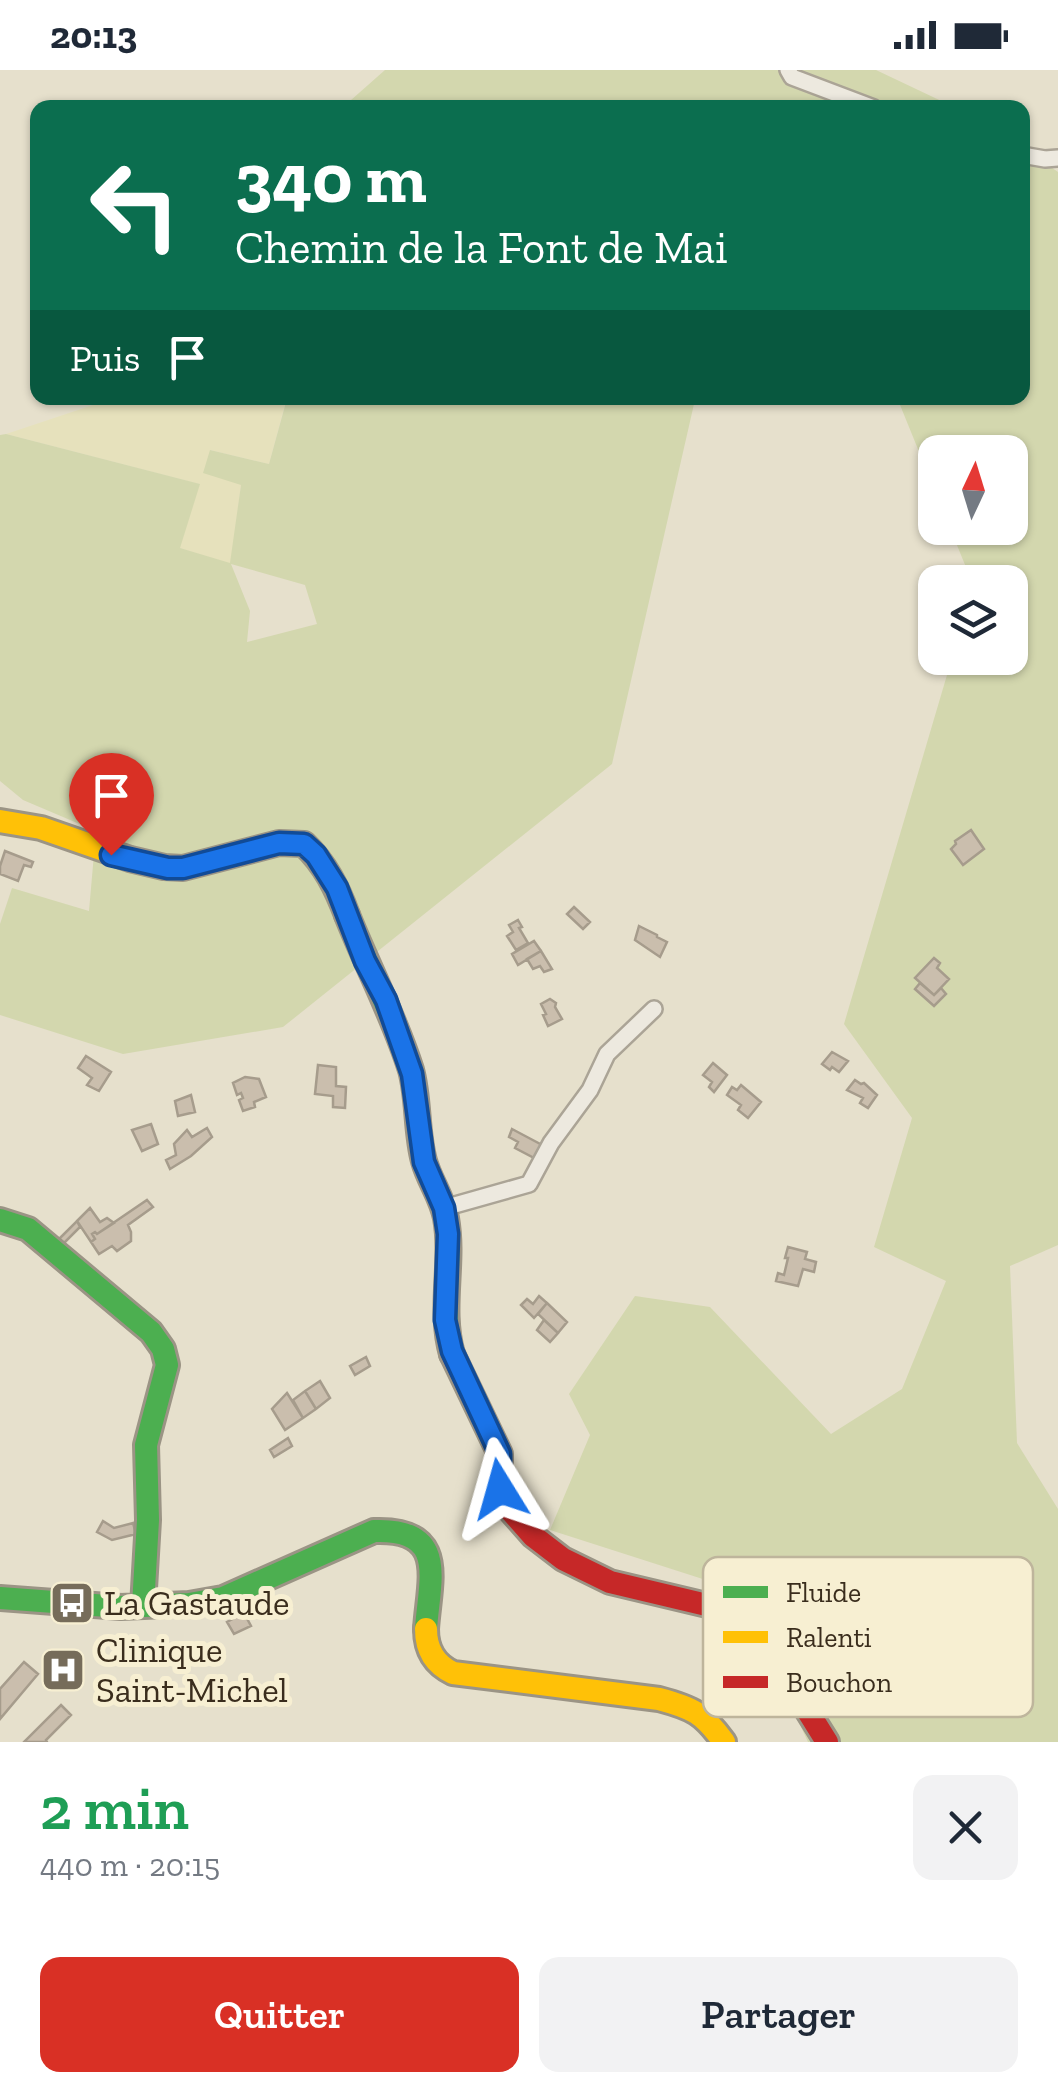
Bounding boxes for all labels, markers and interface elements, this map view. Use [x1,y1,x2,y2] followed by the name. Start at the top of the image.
[50,12,137,58] text: 20:13
[235,136,427,220] text: 340 m
[70,140,200,270] icon: left
[235,221,727,275] text: Chemin de la Font de Mai
[160,330,215,385] icon: arrive
[70,335,140,381] text: Puis
[918,435,1028,545] north arrow
[918,435,1028,675] map controls
[918,565,1028,675] button: layers
[69,753,154,856] pin
[84,768,139,823] icon: arrive
[448,1437,552,1541] position arrow
[703,1557,1033,1717] legend
[786,1576,861,1609] text: Fluide
[49,1580,95,1626] bus stop icon: La Gastaude
[104,1582,290,1624] place label: La Gastaude
[786,1621,872,1654] text: Ralenti
[96,1629,288,1711] place label: Clinique Saint-Michel
[40,1647,86,1693] hospital icon: Clinique Saint-Michel
[786,1666,892,1699] text: Bouchon
[40,1772,189,1844] text: 2 min
[913,1775,1018,1880] button: close
[40,1846,220,1884] text: 440 m · 20:15
[40,1957,519,2072] button: Quitter
[539,1957,1018,2072] button: Partager

